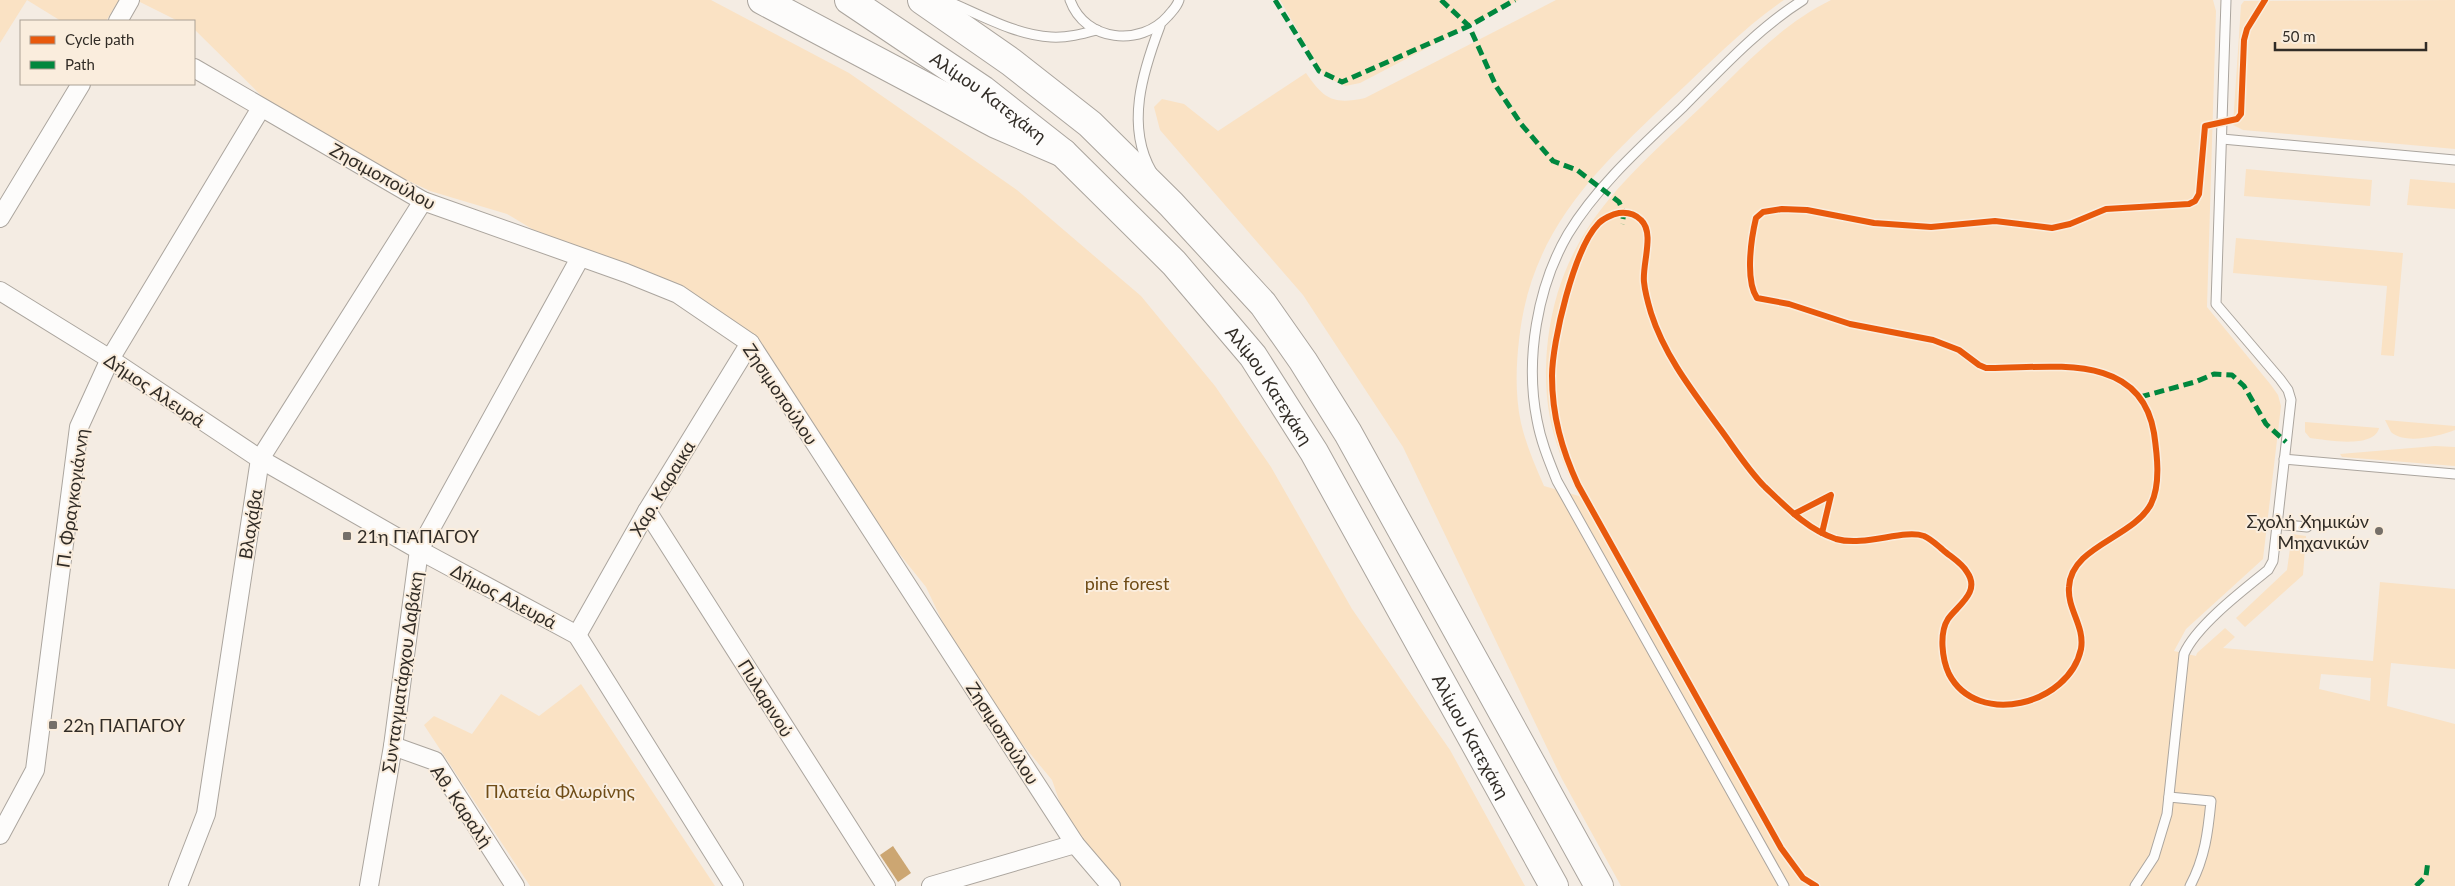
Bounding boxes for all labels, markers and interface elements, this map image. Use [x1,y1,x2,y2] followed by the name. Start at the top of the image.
[20,20,195,85] legend
[2275,20,2426,52] scale bar
[2282,27,2316,45] text: 50 m
[65,30,134,48] text: Cycle path
[926,47,1051,147] street label: Αλίμου Κατεχάκη
[65,55,95,73] text: Path
[326,138,440,214] street label: Ζησιμοπούλου
[1221,321,1318,449] street label: Αλίμου Κατεχάκη
[739,339,823,449] street label: Ζησιμοπούλου
[101,348,210,432] street label: Δήμος Αλευρά
[51,427,93,569] street label: Π. Φραγκογιάννη
[625,436,699,540] street label: Χαρ. Καραικα
[234,487,266,561] street label: Βλαχάβα
[2247,510,2369,553] place label: Σχολή Χημικών Μηχανικών
[357,525,480,547] place label: 21η ΠΑΠΑΓΟΥ
[2373,525,2385,537] marker: Σχολή Χημικών Μηχανικών
[341,530,353,542] marker: 21η ΠΑΠΑΓΟΥ
[447,559,561,633] street label: Δήμος Αλευρά
[377,570,427,774] street label: Συνταγματάρχου Δαβάκη
[1085,572,1170,594] park label: pine forest
[734,655,798,741] street label: Πυλαρινού
[1428,670,1514,802] street label: Αλίμου Κατεχάκη
[962,678,1044,788] street label: Ζησιμοπούλου
[63,714,186,736] place label: 22η ΠΑΠΑΓΟΥ
[47,719,59,731] marker: 22η ΠΑΠΑΓΟΥ
[427,761,497,851] street label: Αθ. Καραλή
[485,780,636,802] park label: Πλατεία Φλωρίνης

